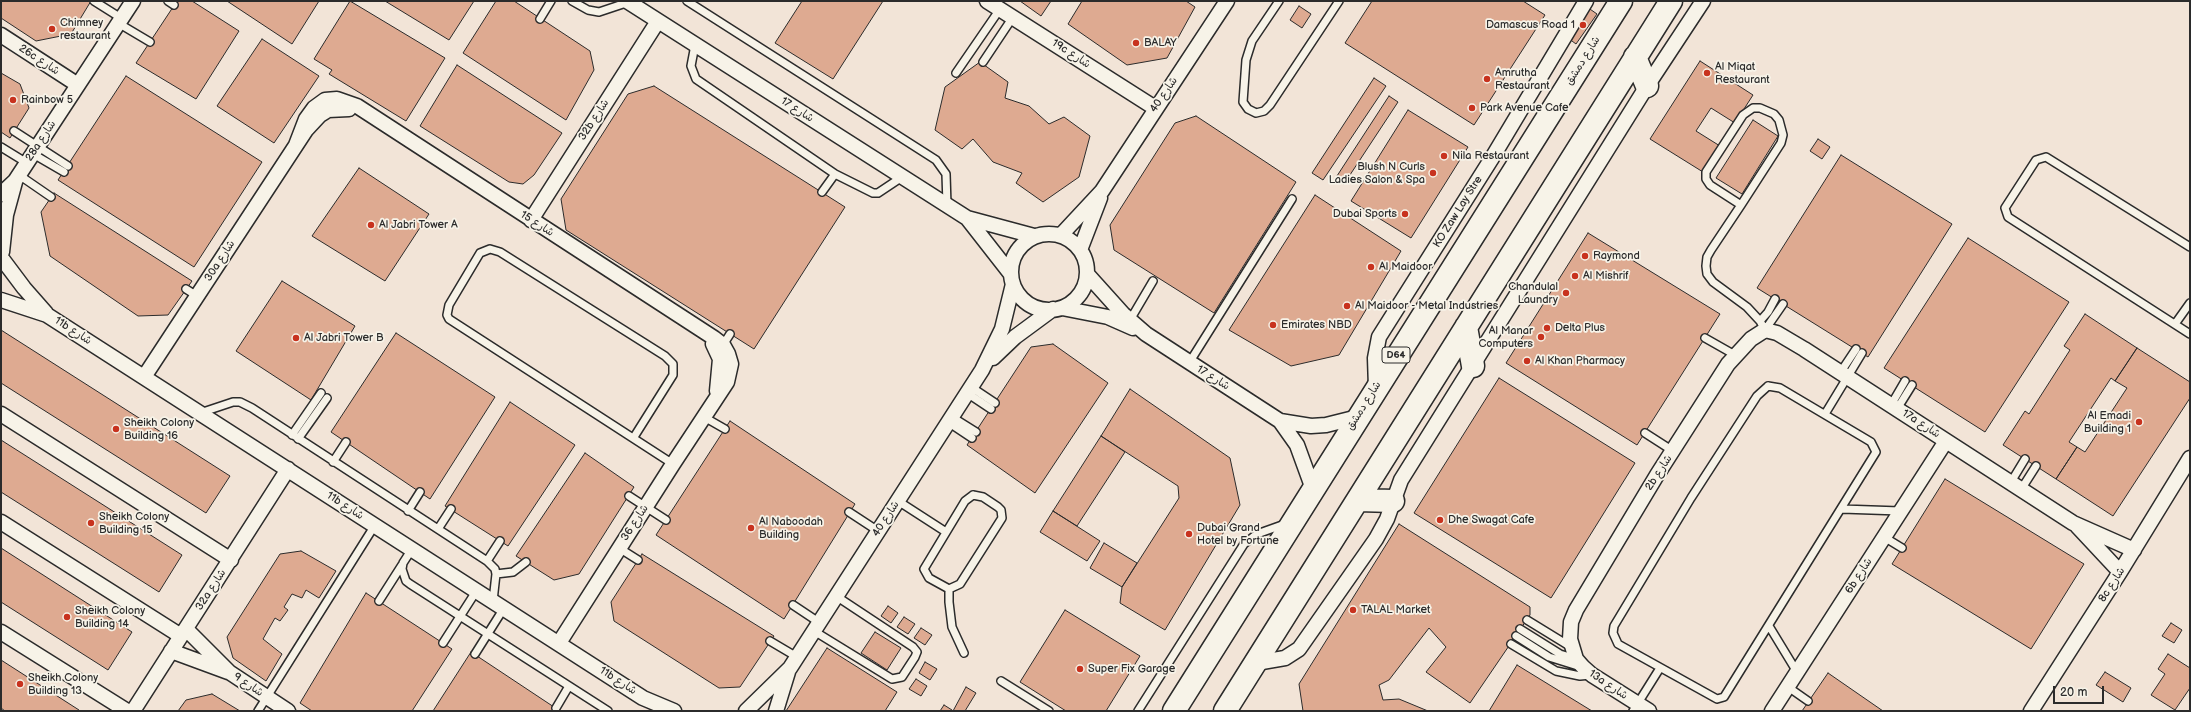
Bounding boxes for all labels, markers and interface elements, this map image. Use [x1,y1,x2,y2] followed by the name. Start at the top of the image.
[60,16,111,42] place label: Chimney restaurant
[1486,18,1575,32] place label: Damascus Road 1
[1578,20,1588,30] marker: Damascus Road 1
[47,24,57,34] marker: Chimney restaurant
[1563,34,1603,88] street label: شارع دمشق
[1144,36,1177,50] place label: BALAY
[1049,37,1093,71] street label: 19c شارع
[1131,38,1141,48] marker: BALAY
[16,42,62,78] street label: 26c شارع
[1715,60,1770,86] place label: Al Miqat Restaurant
[1495,66,1550,92] place label: Amrutha Restaurant
[1702,68,1712,78] marker: Al Miqat Restaurant
[1482,74,1492,84] marker: Amrutha Restaurant
[1147,75,1181,115] street label: شارع 40
[21,93,73,107] place label: Rainbow 5
[8,95,18,105] marker: Rainbow 5
[778,95,816,125] street label: شارع 17
[576,97,612,143] street label: 32b شارع
[1480,101,1568,115] place label: Park Avenue Cafe
[1467,103,1477,113] marker: Park Avenue Cafe
[23,118,59,164] street label: 28a شارع
[1452,149,1529,163] place label: Nila Restaurant
[1439,151,1449,161] marker: Nila Restaurant
[1329,160,1425,186] place label: Blush N Curls Ladies Salon & Spa
[1428,168,1438,178] marker: Blush N Curls Ladies Salon & Spa
[1431,174,1485,250] street label: KO Zaw Lay Stre
[1333,207,1397,221] place label: Dubai Sports
[518,208,556,240] street label: شارع 15
[1400,209,1410,219] marker: Dubai Sports
[379,218,458,232] place label: Al Jabri Tower A
[366,220,376,230] marker: Al Jabri Tower A
[202,238,238,284] street label: 30a شارع
[1593,249,1640,263] place label: Raymond
[1580,251,1590,261] marker: Raymond
[1379,260,1432,274] place label: Al Maidoor
[1366,262,1376,272] marker: Al Maidoor
[1583,269,1629,283] place label: Al Mishrif
[1570,271,1580,281] marker: Al Mishrif
[1508,280,1558,306] place label: Chandulal Laundry
[1561,288,1571,298] marker: Chandulal Laundry
[1355,299,1498,313] place label: Al Maidoor - Metal Industries
[1342,301,1352,311] marker: Al Maidoor - Metal Industries
[52,314,94,348] street label: 11b شارع
[1281,318,1352,332] place label: Emirates NBD
[1268,320,1278,330] marker: Emirates NBD
[1555,321,1605,335] place label: Delta Plus
[1542,323,1552,333] marker: Delta Plus
[1478,324,1533,350] place label: Al Manar Computers
[304,331,384,345] place label: Al Jabri Tower B
[1536,332,1546,342] marker: Al Manar Computers
[291,333,301,343] marker: Al Jabri Tower B
[1382,347,1410,363] road number: D64
[1535,354,1625,368] place label: Al Khan Pharmacy
[1522,356,1532,366] marker: Al Khan Pharmacy
[1194,363,1232,393] street label: شارع 17
[1344,379,1384,433] street label: شارع دمشق
[1900,407,1942,441] street label: 17a شارع
[2084,409,2131,435] place label: Al Emadi Building 1
[124,416,194,442] place label: Sheikh Colony Building 16
[2134,417,2144,427] marker: Al Emadi Building 1
[111,424,121,434] marker: Sheikh Colony Building 16
[1643,453,1675,493] street label: 2b شارع
[324,489,366,523] street label: 11b شارع
[870,499,902,539] street label: شارع 40
[619,503,651,543] street label: شارع 36
[99,510,169,536] place label: Sheikh Colony Building 15
[1448,513,1534,527] place label: Dhe Swagat Cafe
[759,515,823,541] place label: Al Naboodah Building
[1435,515,1445,525] marker: Dhe Swagat Cafe
[86,518,96,528] marker: Sheikh Colony Building 15
[1197,521,1279,547] place label: Dubai Grand Hotel by Fortune
[746,523,756,533] marker: Al Naboodah Building
[1184,529,1194,539] marker: Dubai Grand Hotel by Fortune
[1843,556,1875,596] street label: 6b شارع
[2096,565,2128,605] street label: 8c شارع
[193,567,229,613] street label: 32a شارع
[1361,603,1430,617] place label: TALAL Market
[75,604,145,630] place label: Sheikh Colony Building 14
[1348,605,1358,615] marker: TALAL Market
[62,612,72,622] marker: Sheikh Colony Building 14
[1088,662,1175,676] place label: Super Fix Garage
[597,664,639,698] street label: 11b شارع
[1075,664,1085,674] marker: Super Fix Garage
[1586,667,1630,703] street label: 13a شارع
[231,670,265,700] street label: شارع 9
[28,671,98,697] place label: Sheikh Colony Building 13
[2055,678,2106,704] scale bar
[15,679,25,689] marker: Sheikh Colony Building 13
[2060,685,2087,700] text: 20 m

